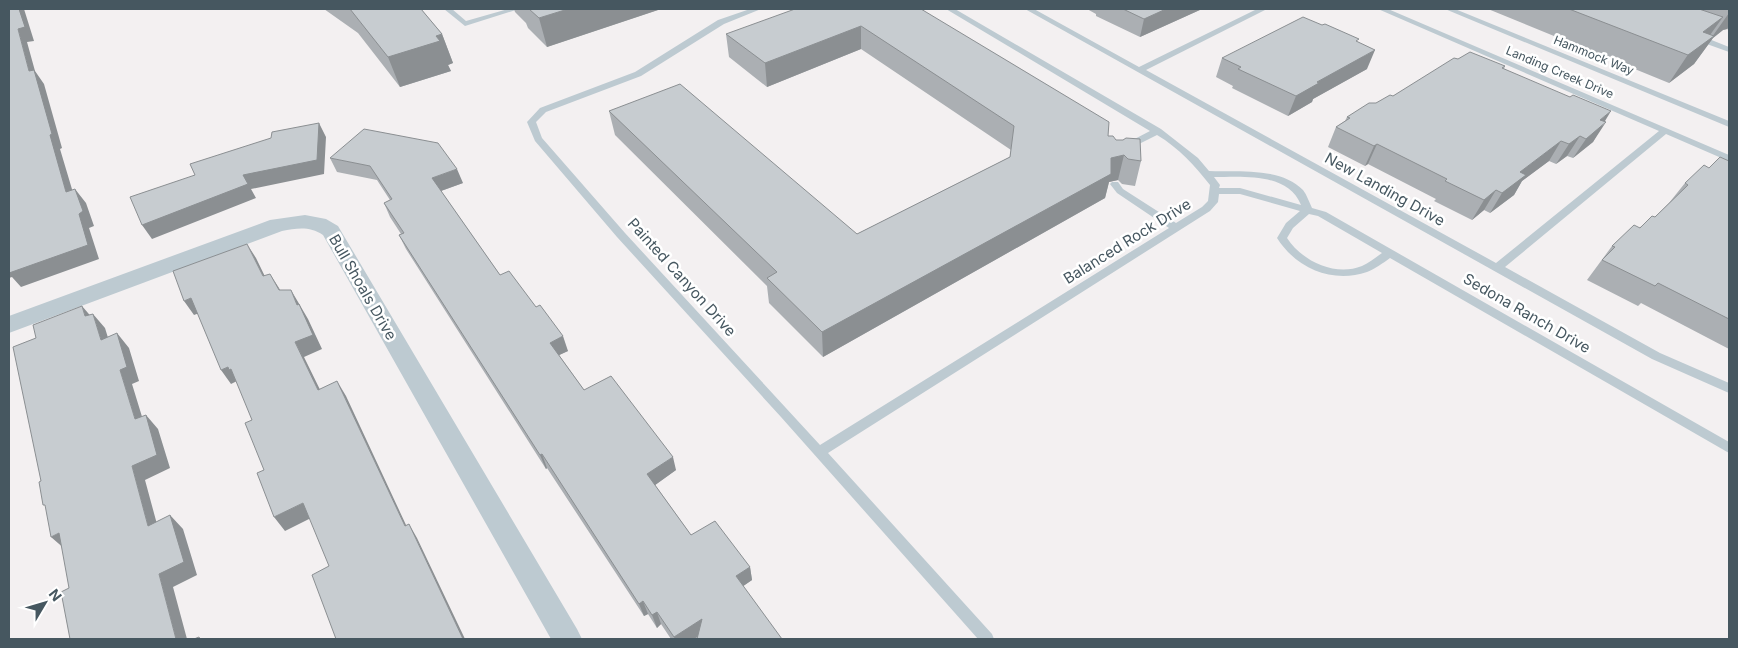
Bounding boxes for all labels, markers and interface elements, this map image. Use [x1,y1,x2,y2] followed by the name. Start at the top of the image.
[1552,32,1637,78] street label: Hammock Way
[1504,43,1616,101] street label: Landing Creek Drive
[1322,148,1448,230] street label: New Landing Drive
[1060,194,1194,288] street label: Balanced Rock Drive
[624,214,740,340] street label: Painted Canyon Drive
[325,231,401,343] street label: Bull Shoals Drive
[1460,269,1594,357] street label: Sedona Ranch Drive
[20,578,70,628] north arrow
[46,585,66,604] text: N

